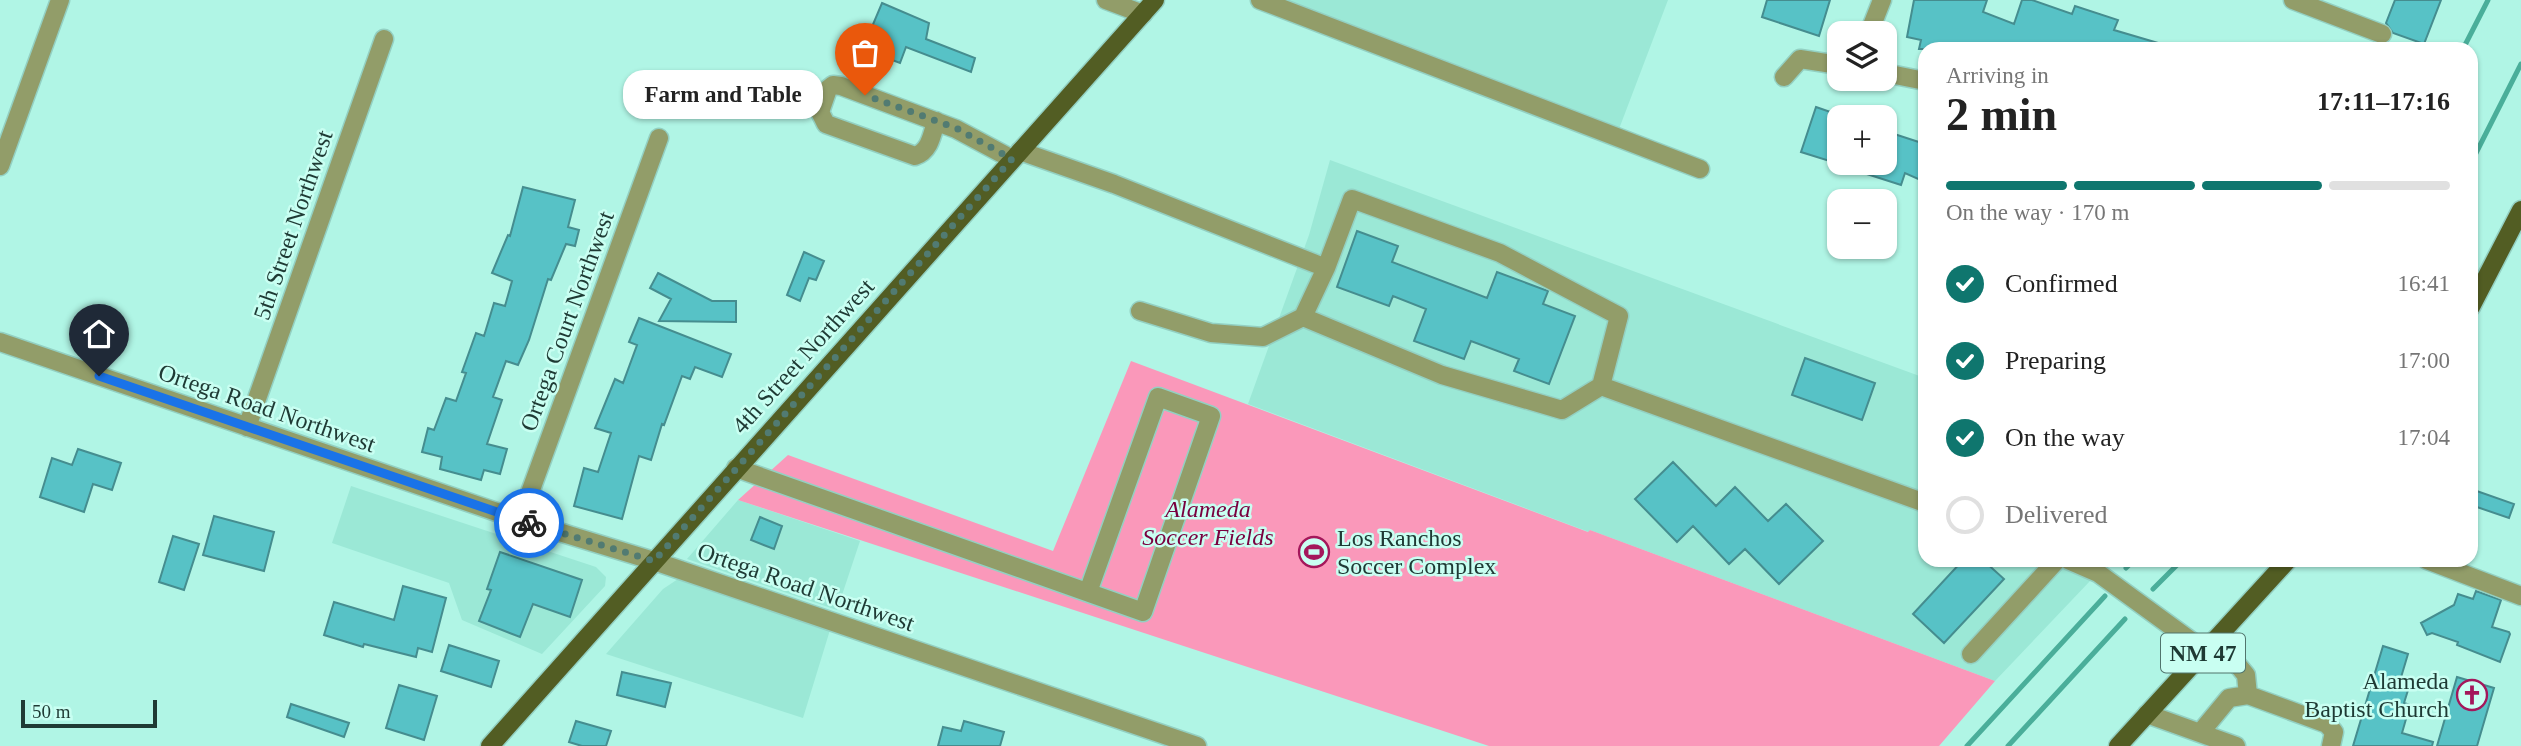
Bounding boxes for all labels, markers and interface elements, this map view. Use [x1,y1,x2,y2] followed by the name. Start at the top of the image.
[1827,21,1897,259] map controls
[1827,21,1897,91] button: layers
[835,23,895,95] pin
[846,34,884,72] icon: bag
[1946,63,2049,88] text: Arriving in
[624,70,823,119] callout: Farm and Table
[644,82,802,107] text: Farm and Table
[2317,87,2450,116] text: 17:11–17:16
[1946,89,2057,140] text: 2 min
[1827,105,1897,175] button: +
[248,127,338,323] street label: 5th Street Northwest
[1827,189,1897,259] button: −
[1946,200,2129,225] text: On the way · 170 m
[515,207,619,434] street label: Ortega Court Northwest
[1946,265,1984,303] icon: check
[2005,269,2118,298] text: Confirmed
[2398,271,2450,296] text: 16:41
[727,273,879,439] street label: 4th Street Northwest
[69,304,129,376] pin
[80,315,118,353] icon: home
[1946,342,1984,380] icon: check
[2005,346,2106,375] text: Preparing
[2398,348,2450,373] text: 17:00
[155,359,379,458] street label: Ortega Road Northwest
[1946,419,1984,457] icon: check
[2005,423,2125,452] text: On the way
[2398,425,2450,450] text: 17:04
[494,488,564,558] courier
[1142,496,1274,550] park label: Alameda Soccer Fields
[2005,500,2108,529] text: Delivered
[510,504,548,542] icon: bike
[1337,525,1496,579] place label: Los Ranchos Soccer Complex
[1297,535,1331,569] sports icon: Los Ranchos Soccer Complex
[694,538,918,637] street label: Ortega Road Northwest
[2161,634,2245,673] road number: NM 47
[2304,668,2449,722] place label: Alameda Baptist Church
[2455,678,2489,712] church icon: Alameda Baptist Church
[21,697,158,729] scale bar
[32,701,71,722] text: 50 m

